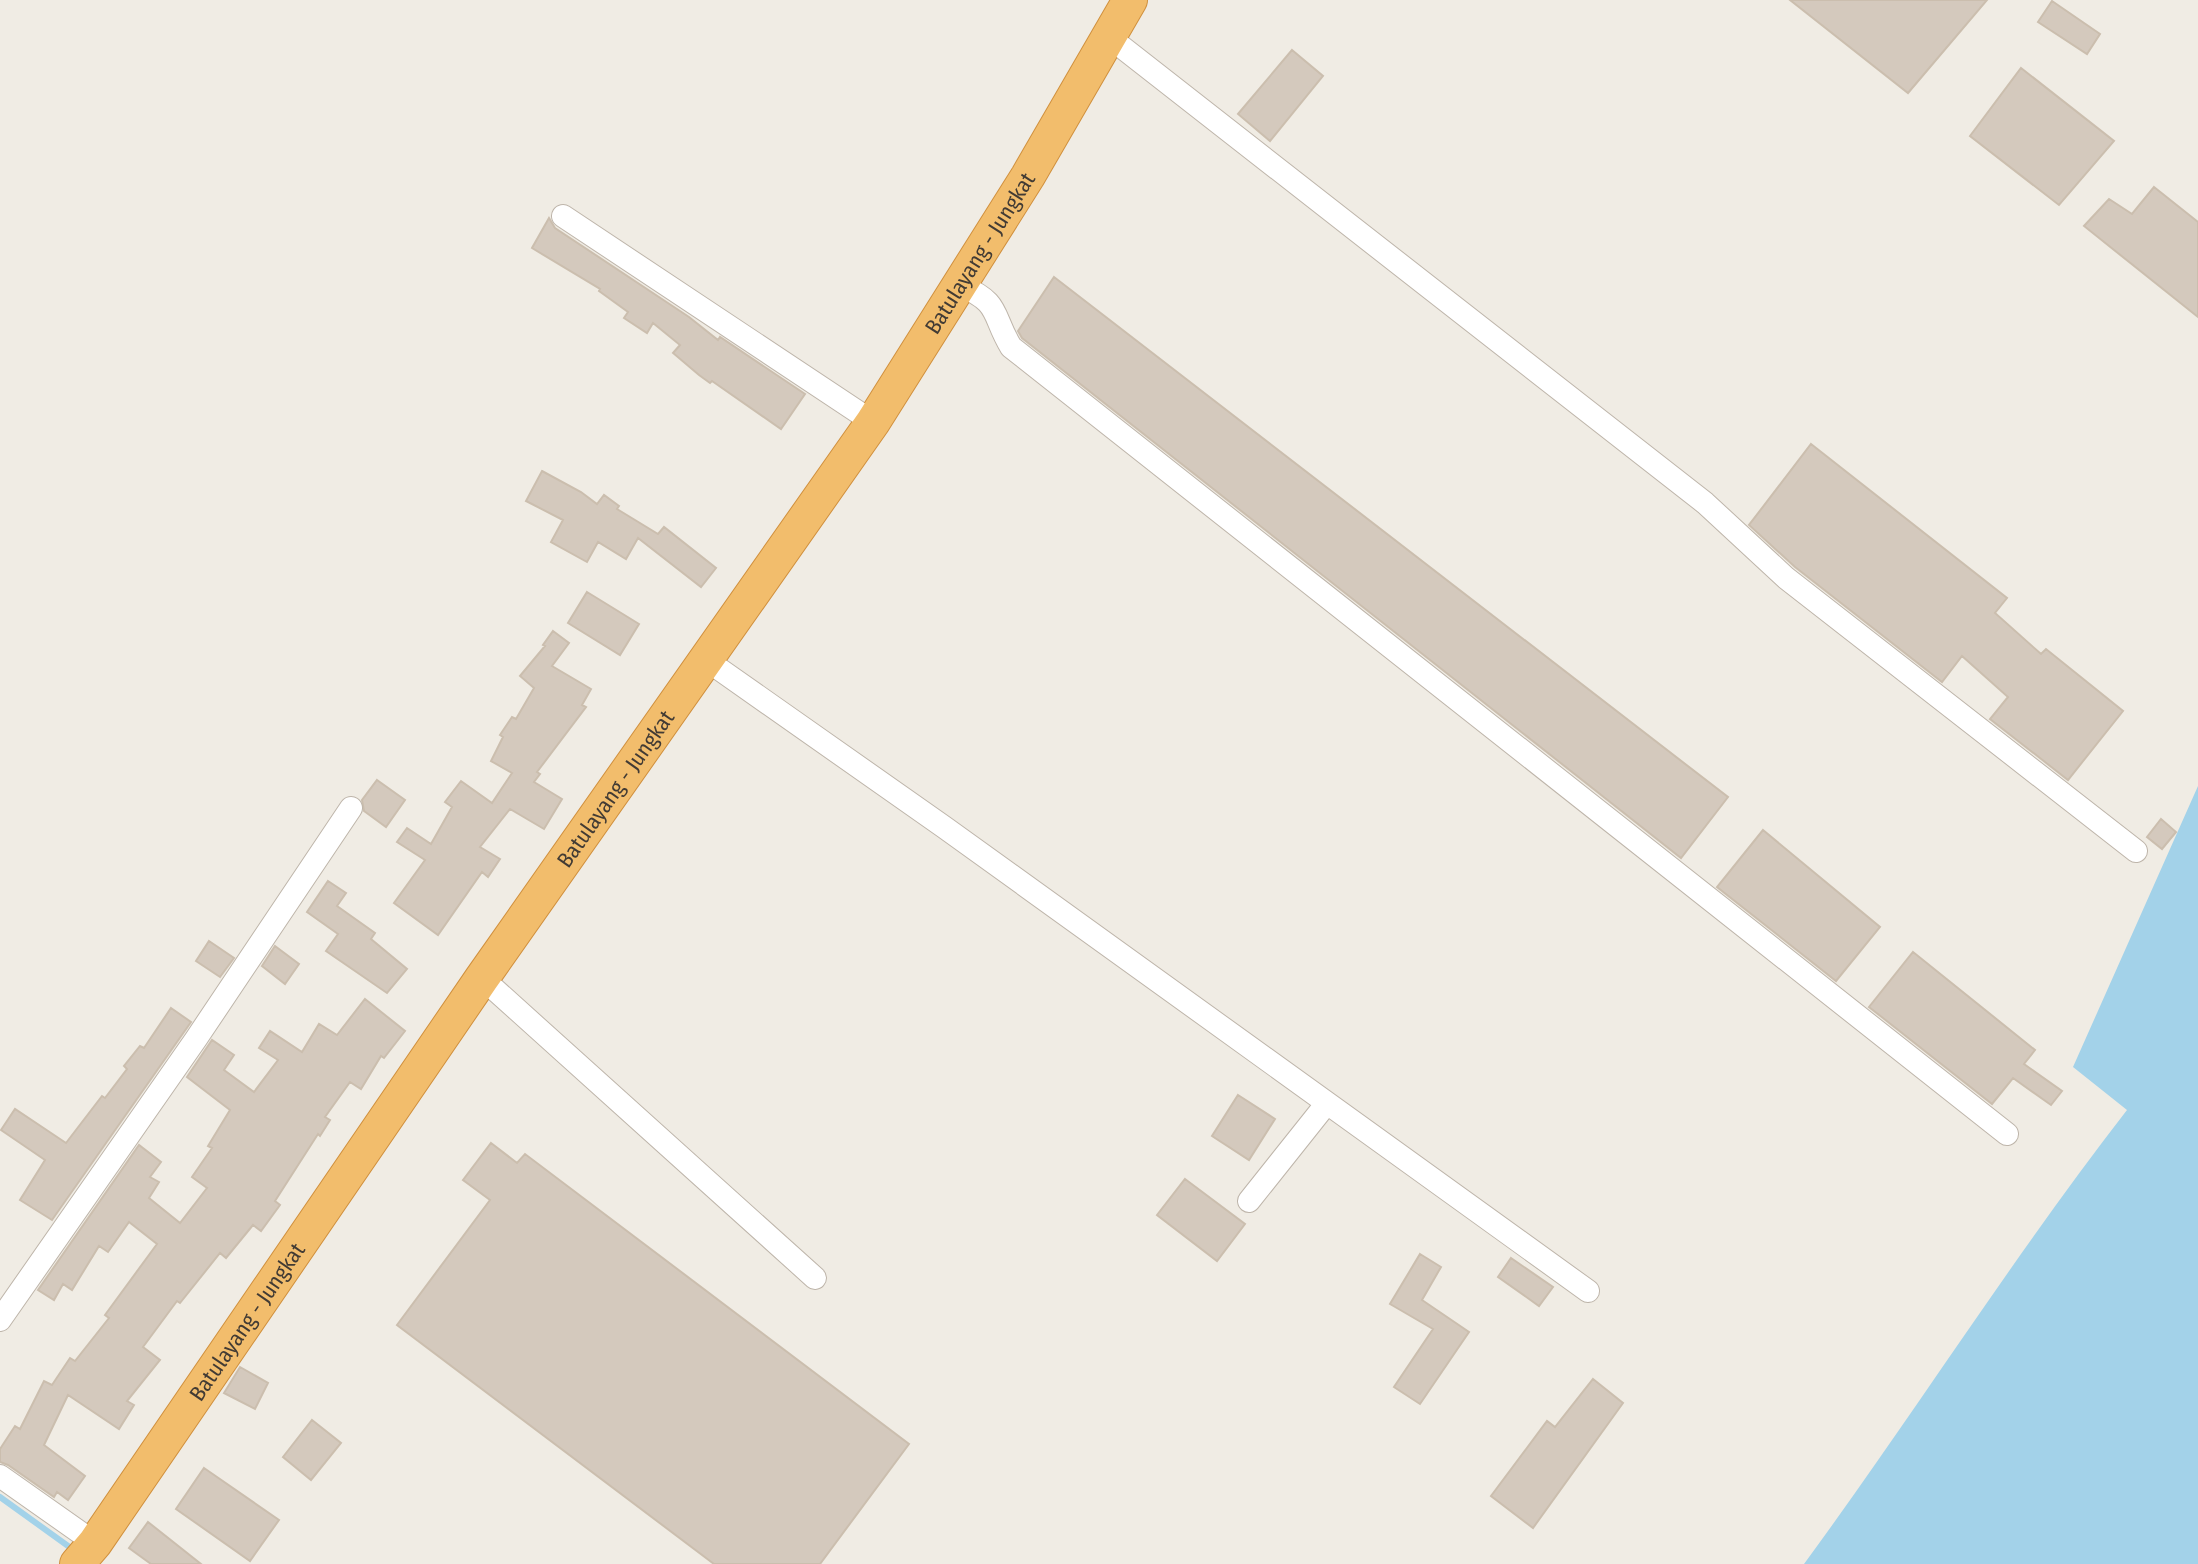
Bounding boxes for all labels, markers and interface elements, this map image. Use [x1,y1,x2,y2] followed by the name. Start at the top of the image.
[919,167,1041,339] street label: Batulayang - Jungkat
[551,704,681,873] street label: Batulayang - Jungkat
[183,1237,311,1406] street label: Batulayang - Jungkat

